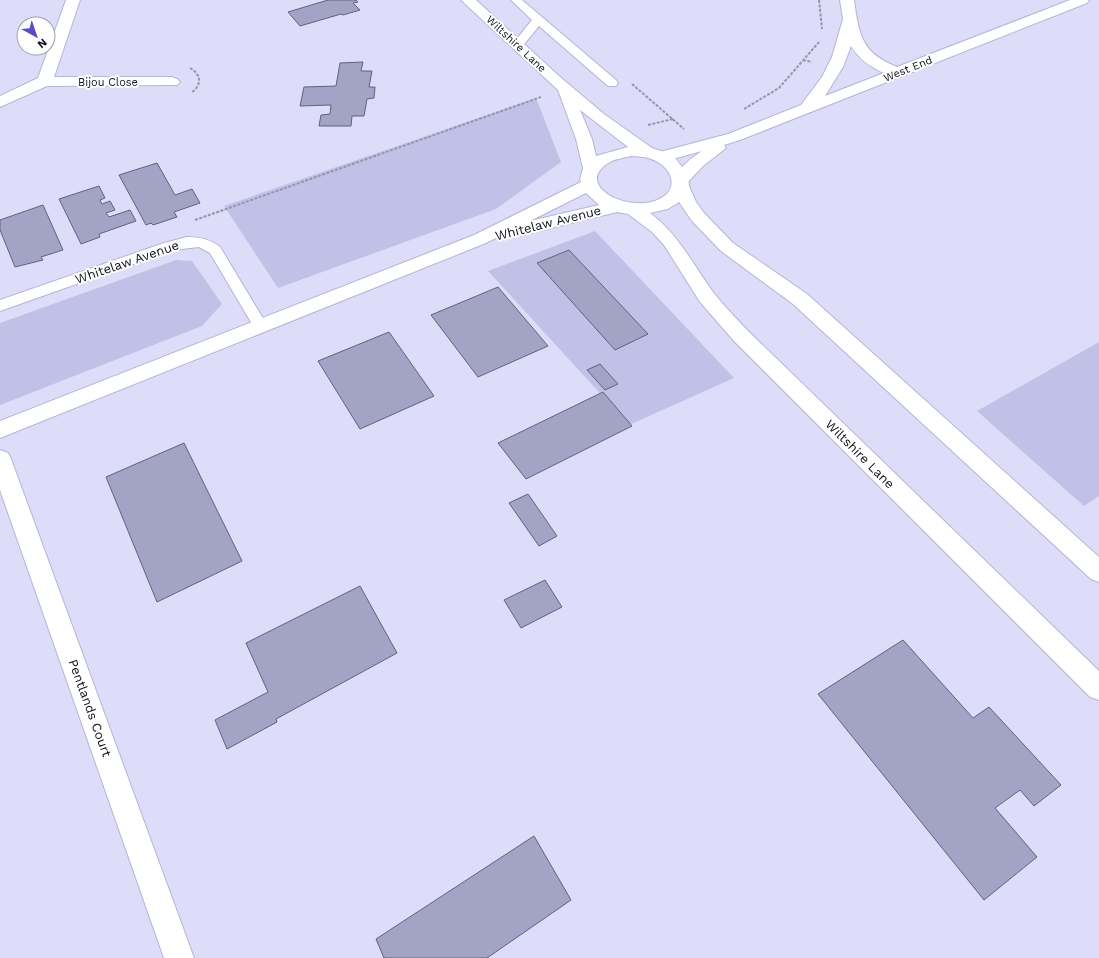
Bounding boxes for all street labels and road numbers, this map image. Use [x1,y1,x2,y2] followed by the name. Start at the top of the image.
[483,13,549,75] street label: Wiltshire Lane
[882,53,934,85] street label: West End
[78,76,138,89] street label: Bijou Close
[493,203,603,243] street label: Whitelaw Avenue
[73,237,181,287] street label: Whitelaw Avenue
[822,416,898,492] street label: Wiltshire Lane
[65,657,115,759] street label: Pentlands Court

